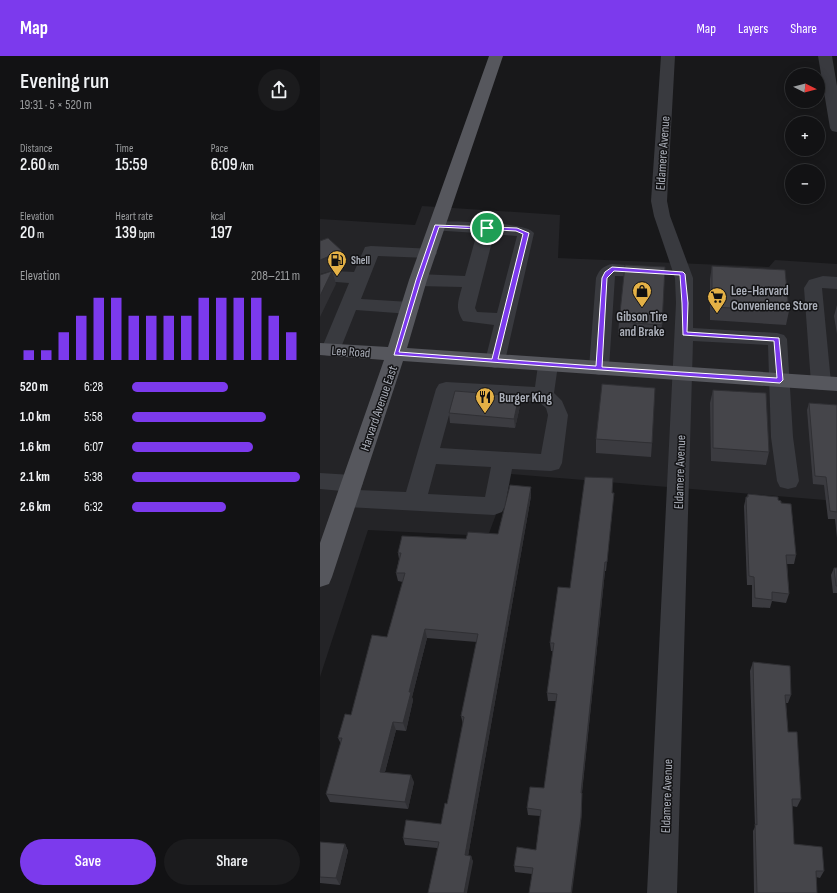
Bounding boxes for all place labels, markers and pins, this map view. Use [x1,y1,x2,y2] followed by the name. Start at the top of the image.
[470,211,504,245] pin
[326,249,348,277] fuel station icon: Shell
[351,254,370,267] place label: Shell
[631,280,653,308] shop icon: Gibson Tire and Brake
[731,283,818,314] place label: Lee-Harvard Convenience Store
[706,286,728,314] supermarket icon: Lee-Harvard Convenience Store
[616,309,668,340] place label: Gibson Tire and Brake
[474,386,496,414] restaurant icon: Burger King
[499,390,552,406] place label: Burger King

